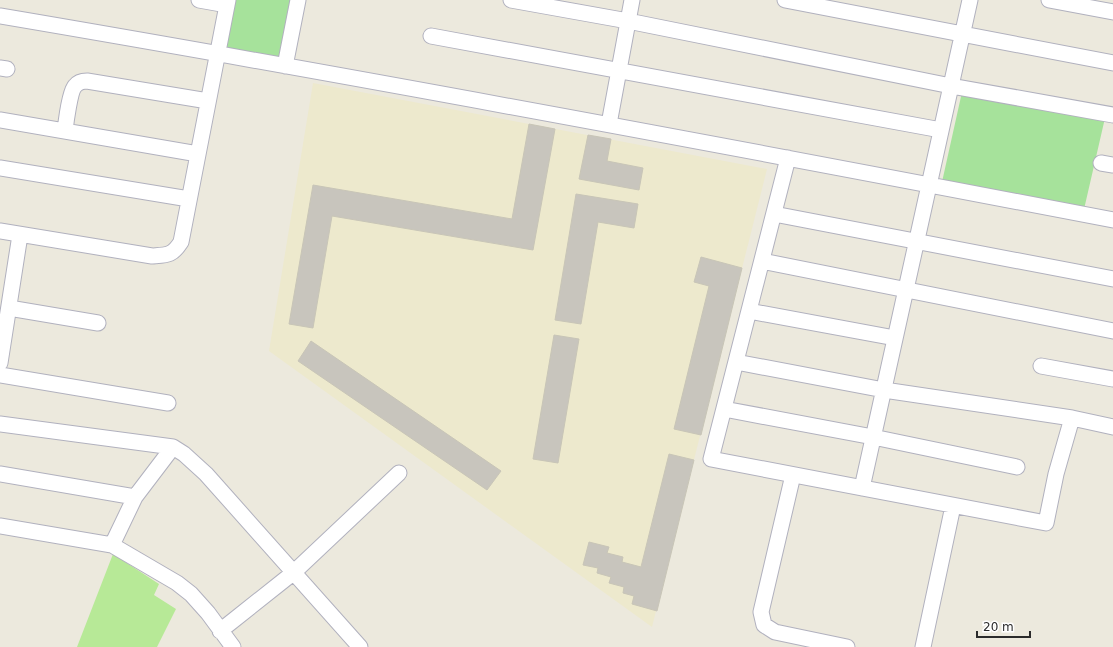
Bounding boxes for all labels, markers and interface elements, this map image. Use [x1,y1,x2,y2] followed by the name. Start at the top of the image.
[977,613,1030,639] scale bar
[983,620,1014,634] text: 20 m

